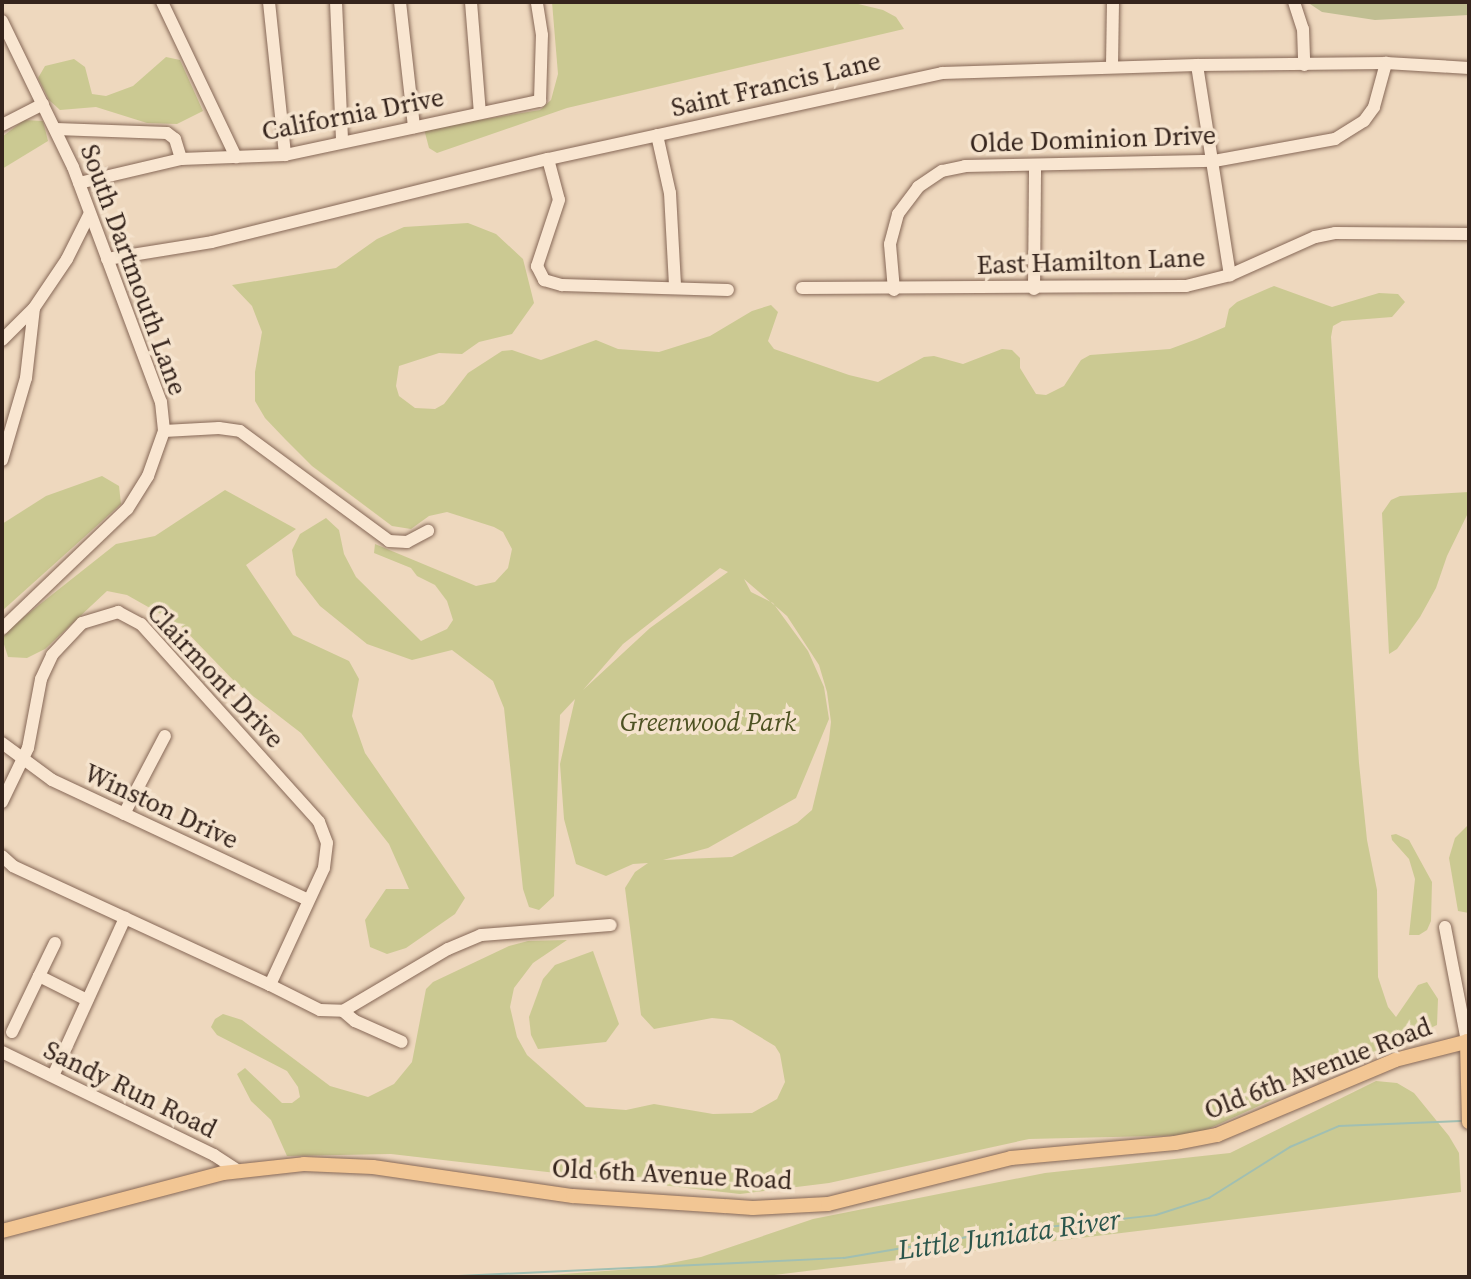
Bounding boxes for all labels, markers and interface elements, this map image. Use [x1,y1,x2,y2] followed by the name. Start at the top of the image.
[668,46,884,124] street label: Saint Francis Lane
[259,82,447,148] street label: California Drive
[969,120,1217,160] street label: Olde Dominion Drive
[73,140,193,400] street label: South Dartmouth Lane
[976,242,1206,282] street label: East Hamilton Lane
[140,597,290,755] street label: Clairmont Drive
[620,707,796,739] park label: Greenwood Park
[79,758,243,856] street label: Winston Drive
[1200,1011,1436,1127] street label: Old 6th Avenue Road
[38,1035,222,1145] street label: Sandy Run Road
[551,1153,793,1197] street label: Old 6th Avenue Road
[895,1202,1123,1266] water label: Little Juniata River

